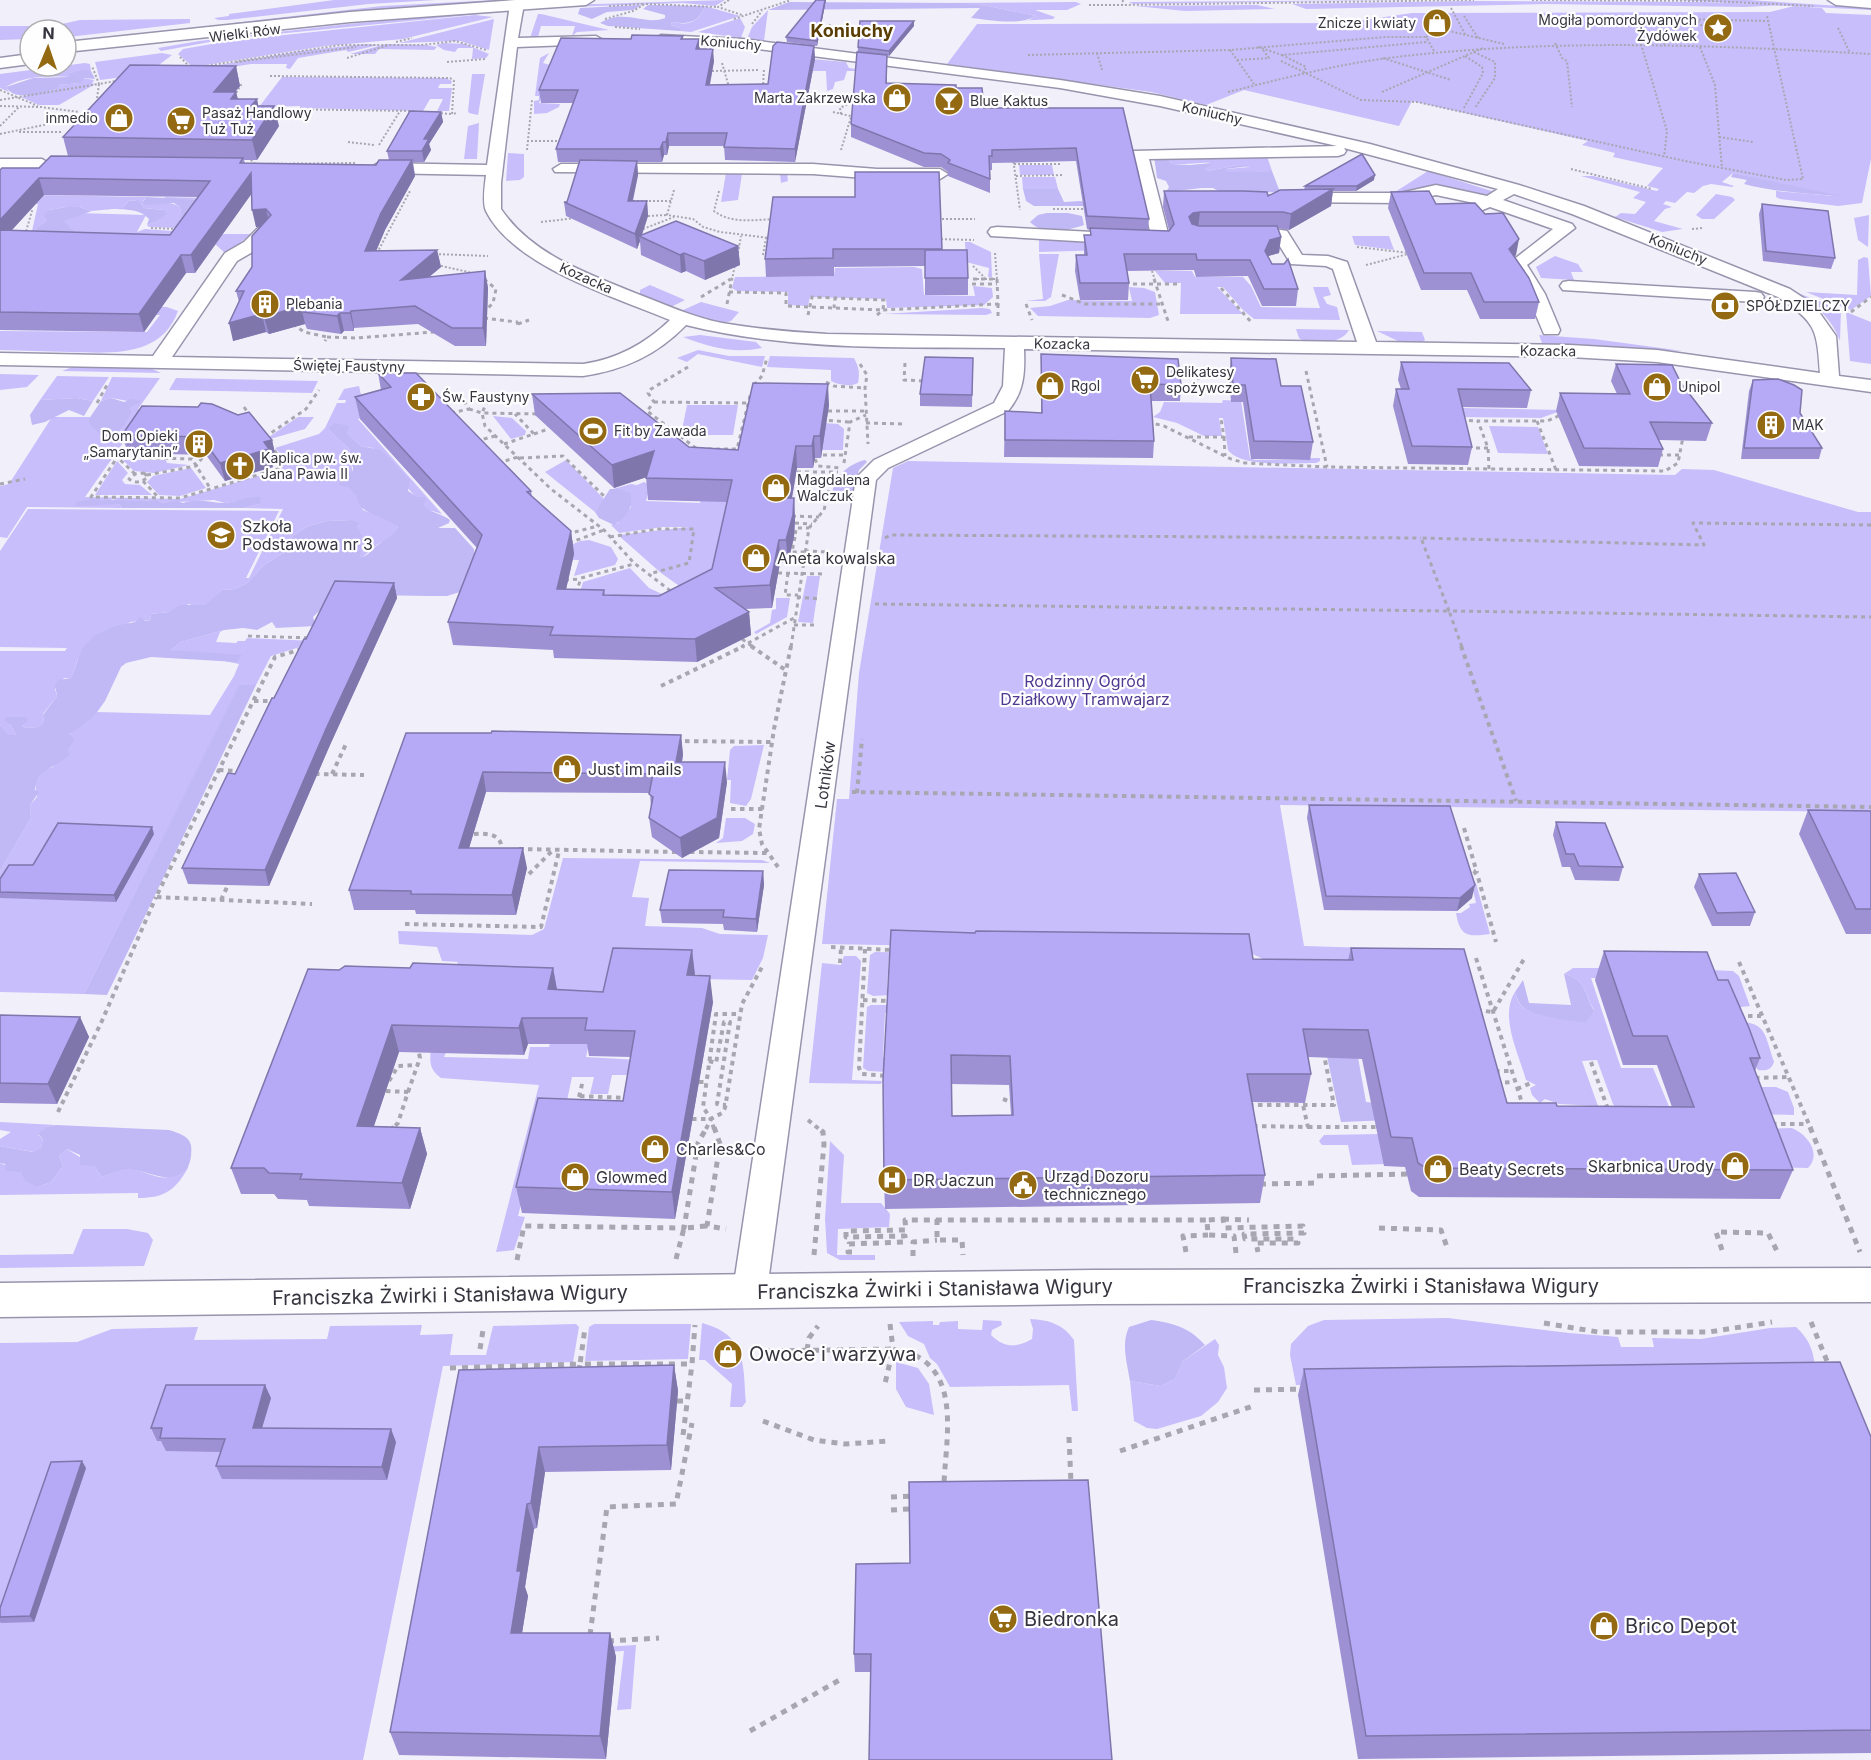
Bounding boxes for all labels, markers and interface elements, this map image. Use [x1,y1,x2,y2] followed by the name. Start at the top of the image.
[1421,7,1453,39] shop icon: Znicze i kwiaty
[1538,11,1697,44] place label: Mogiła pomordowanych Żydówek
[1702,12,1734,44] place icon: Mogiła pomordowanych Żydówek
[1318,14,1416,31] place label: Znicze i kwiaty
[18,18,78,78] north arrow
[208,20,282,45] street label: Wielki Rów
[811,20,894,41] district label: Koniuchy
[42,23,55,43] text: N
[700,31,762,54] street label: Koniuchy
[881,82,913,114] shop icon: Marta Zakrzewska
[933,85,965,117] bar icon: Blue Kaktus
[754,89,876,106] place label: Marta Zakrzewska
[970,92,1048,109] place label: Blue Kaktus
[1180,97,1244,128] street label: Koniuchy
[103,102,135,134] shop icon: inmedio
[202,104,312,137] place label: Pasaż Handlowy Tuż Tuż
[165,105,197,137] supermarket icon: Pasaż Handlowy Tuż Tuż
[46,109,98,126] place label: inmedio
[1647,229,1710,268] street label: Koniuchy
[557,258,615,297] street label: Kozacka
[249,288,281,320] building icon: Plebania
[1709,290,1741,322] bank icon: SPÓŁDZIELCZY
[286,295,343,312] place label: Plebania
[1746,297,1851,314] place label: SPÓŁDZIELCZY
[1034,335,1090,352] street label: Kozacka
[1520,342,1576,359] street label: Kozacka
[293,356,405,375] street label: Świętej Faustyny
[1166,363,1240,396] place label: Delikatesy spożywcze
[1129,364,1161,396] supermarket icon: Delikatesy spożywcze
[1034,370,1066,402] shop icon: Rgol
[1641,371,1673,403] shop icon: Unipol
[1071,377,1100,394] place label: Rgol
[1678,378,1720,395] place label: Unipol
[405,381,437,413] pharmacy icon: Św. Faustyny
[442,388,530,405] place label: Św. Faustyny
[1755,409,1787,441] building icon: MAK
[577,415,609,447] sports icon: Fit by Zawada
[1792,416,1824,433] place label: MAK
[614,422,707,439] place label: Fit by Zawada
[83,427,178,460] place label: Dom Opieki „Samarytanin”
[183,428,215,460] building icon: Dom Opieki „Samarytanin”
[261,449,362,482] place label: Kaplica pw. św. Jana Pawia II
[224,450,256,482] church icon: Kaplica pw. św. Jana Pawia II
[797,471,870,504] place label: Magdalena Walczuk
[760,472,792,504] shop icon: Magdalena Walczuk
[242,516,373,554] place label: Szkoła Podstawowa nr 3
[205,519,237,551] school or university icon: Szkoła Podstawowa nr 3
[740,542,772,574] shop icon: Aneta kowalska
[777,548,896,568] place label: Aneta kowalska
[1000,671,1170,709] park label: Rodzinny Ogród Działkowy Tramwajarz
[810,740,840,810] street label: Lotników
[551,753,583,785] shop icon: Just im nails
[588,759,682,779] place label: Just im nails
[639,1133,671,1165] shop icon: Charles&Co
[676,1139,766,1159] place label: Charles&Co
[1719,1150,1751,1182] shop icon: Skarbnica Urody
[1422,1153,1454,1185] shop icon: Beaty Secrets
[1588,1156,1714,1176] place label: Skarbnica Urody
[1459,1159,1564,1179] place label: Beaty Secrets
[559,1161,591,1193] shop icon: Glowmed
[876,1164,908,1196] hospital icon: DR Jaczun
[1044,1166,1149,1204] place label: Urząd Dozoru technicznego
[596,1167,667,1187] place label: Glowmed
[1007,1169,1039,1201] public building icon: Urząd Dozoru technicznego
[913,1170,994,1190] place label: DR Jaczun
[757,1273,1113,1304] street label: Franciszka Żwirki i Stanisława Wigury
[1243,1273,1599,1298] street label: Franciszka Żwirki i Stanisława Wigury
[272,1279,628,1310] street label: Franciszka Żwirki i Stanisława Wigury
[712,1338,744,1370] shop icon: Owoce i warzywa
[749,1342,916,1366] place label: Owoce i warzywa
[987,1603,1019,1635] supermarket icon: Biedronka
[1024,1607,1119,1631] place label: Biedronka
[1588,1610,1620,1642] shop icon: Brico Depot
[1625,1614,1737,1638] place label: Brico Depot

